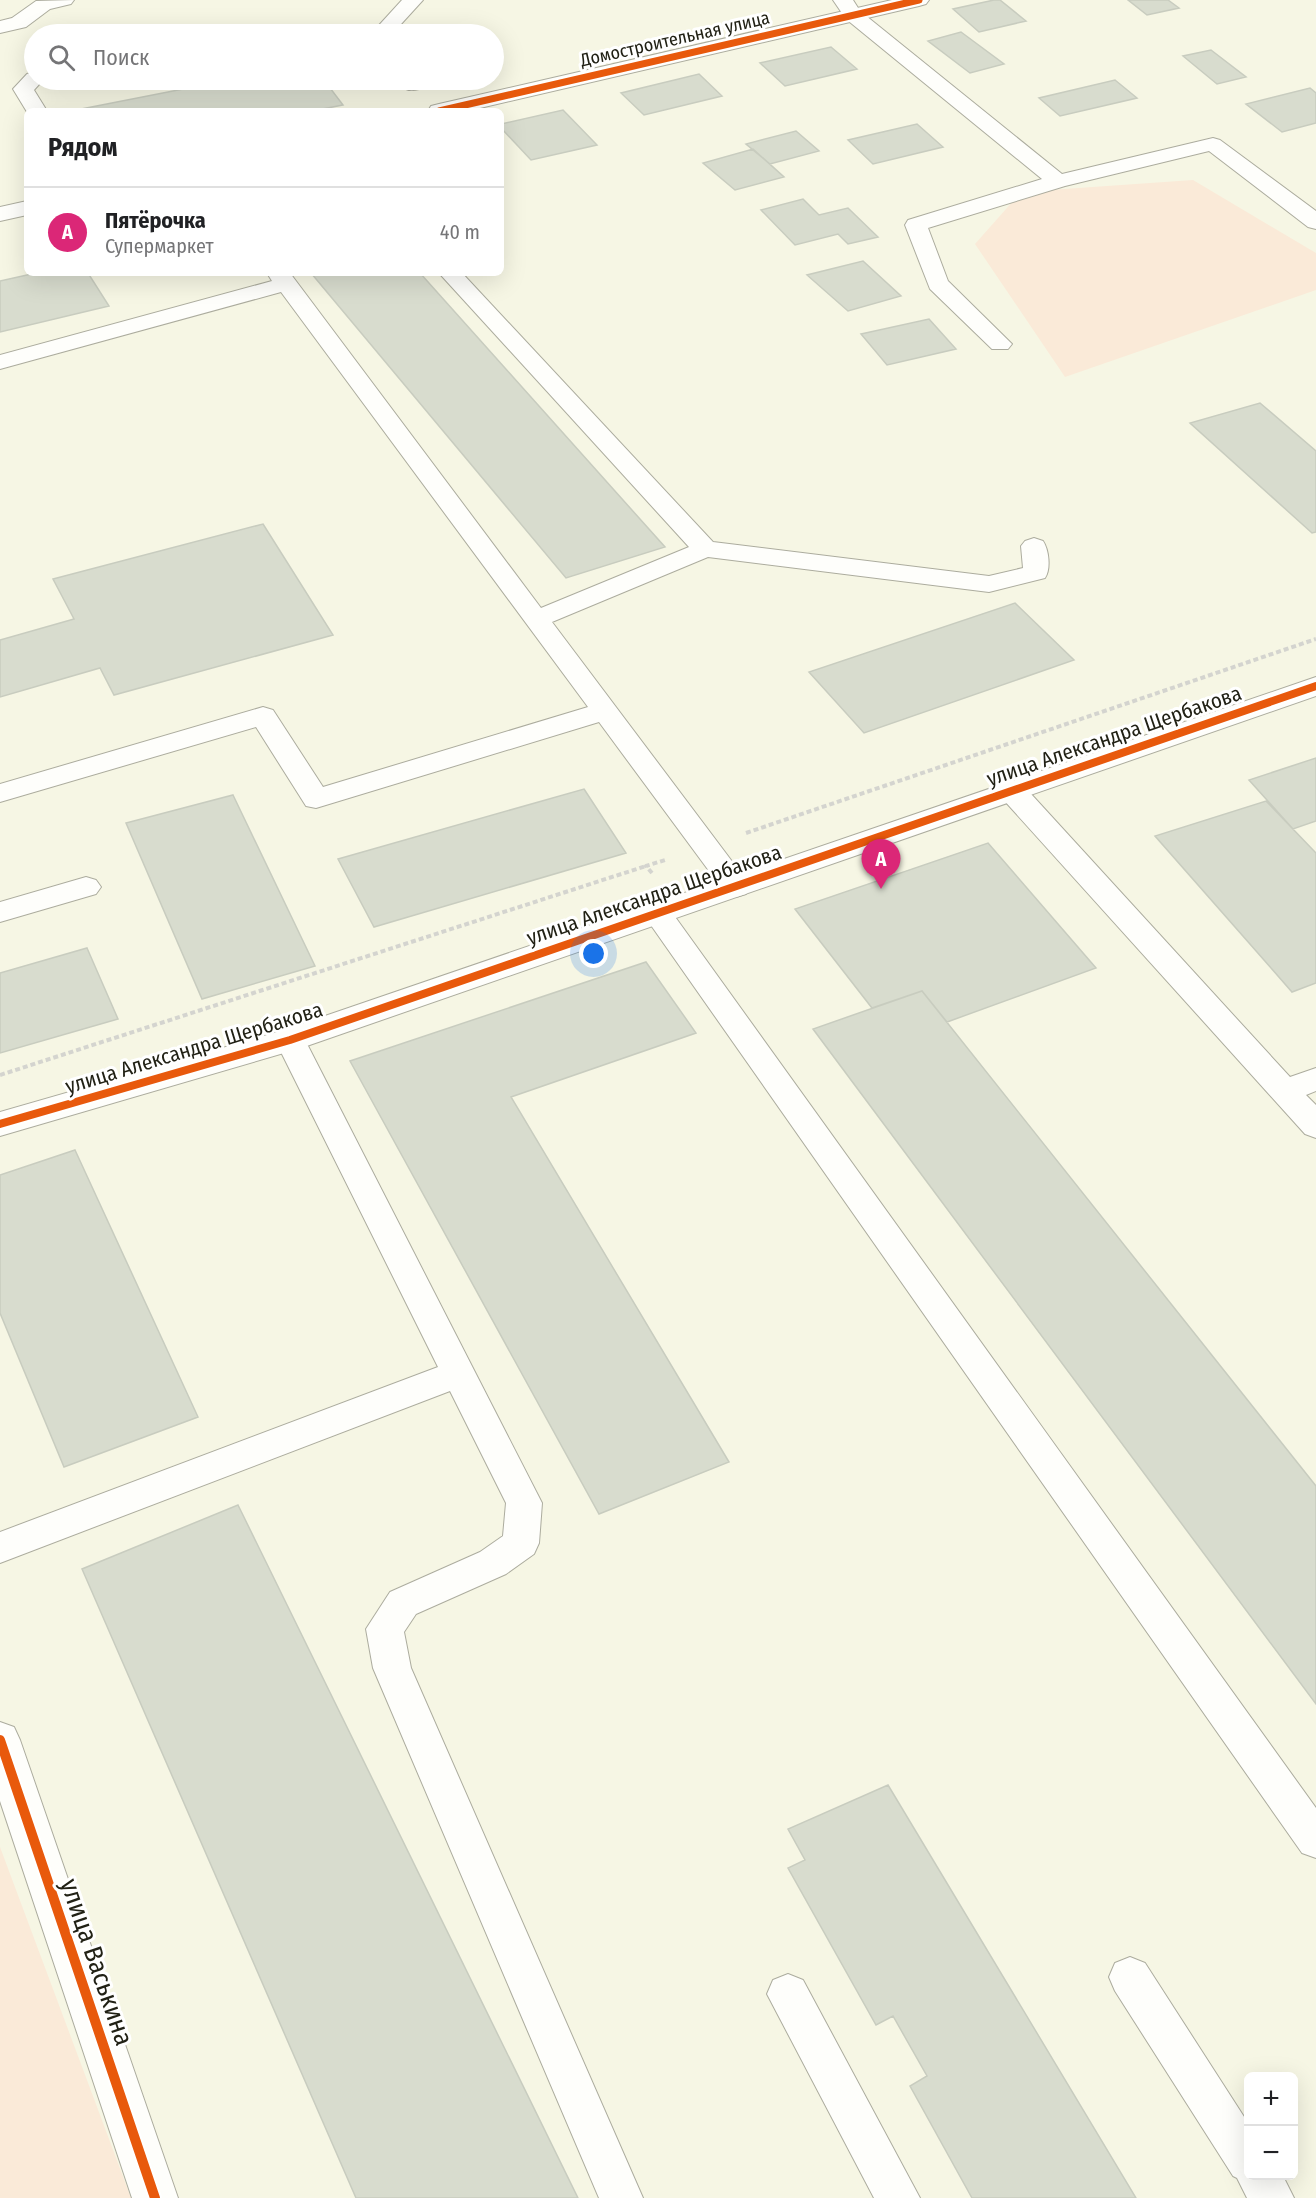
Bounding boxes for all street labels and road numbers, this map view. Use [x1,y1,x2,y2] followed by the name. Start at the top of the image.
[577,6,772,72] street label: Домостроительная улица
[983,680,1245,792] street label: улица Александра Щербакова
[523,839,785,951] street label: улица Александра Щербакова
[62,996,326,1100] street label: улица Александра Щербакова
[54,1875,140,2050] street label: улица Васькина

